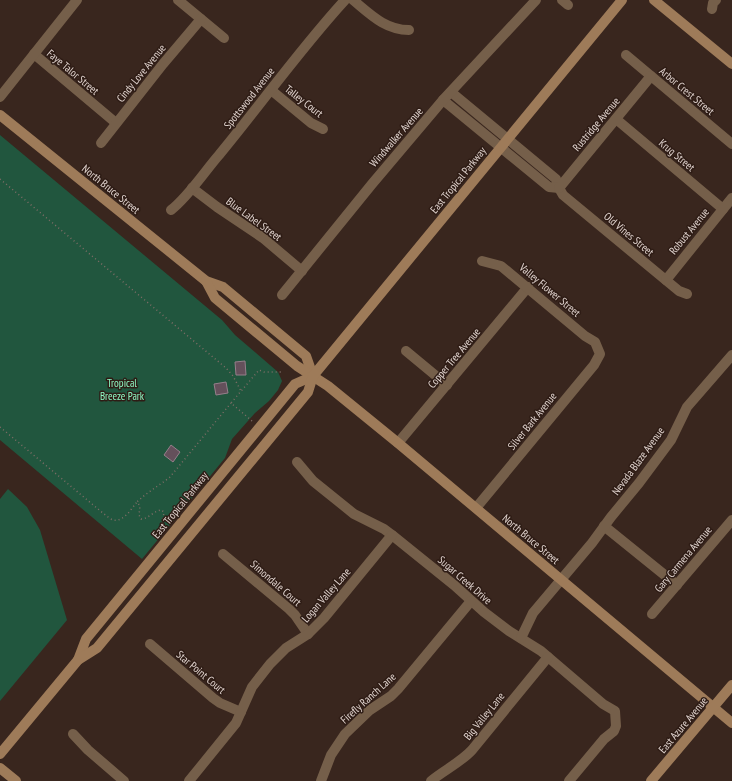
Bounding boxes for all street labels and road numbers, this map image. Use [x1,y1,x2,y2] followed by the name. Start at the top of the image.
[113,41,169,105] street label: Cindy Love Avenue
[44,46,102,98] street label: Faye Talor Street
[221,64,278,132] street label: Spottswood Avenue
[657,64,717,118] street label: Arbor Crest Street
[282,82,326,120] street label: Talley Court
[569,94,623,154] street label: Rustridge Avenue
[366,104,426,170] street label: Windwalker Avenue
[656,136,698,174] street label: Krug Street
[427,143,490,216] street label: East Tropical Parkway
[79,161,143,217] street label: North Bruce Street
[224,194,284,244] street label: Blue Label Street
[666,205,712,257] street label: Robust Avenue
[601,209,657,259] street label: Old Vines Street
[516,260,583,320] street label: Valley Flower Street
[425,325,484,391] street label: Copper Tree Avenue
[504,389,560,453] street label: Silver Bark Avenue
[609,424,668,498] street label: Nevada Blaze Avenue
[149,468,212,541] street label: East Tropical Parkway
[499,511,563,567] street label: North Bruce Street
[651,523,715,595] street label: Gary Carmena Avenue
[435,553,495,608] street label: Sugar Creek Drive
[248,557,304,609] street label: Simondale Court
[298,565,354,625] street label: Logan Valley Lane
[174,647,228,697] street label: Star Point Court
[337,669,399,726] street label: Firefly Ranch Lane
[461,689,508,743] street label: Big Valley Lane
[655,694,711,756] street label: East Azure Avenue

